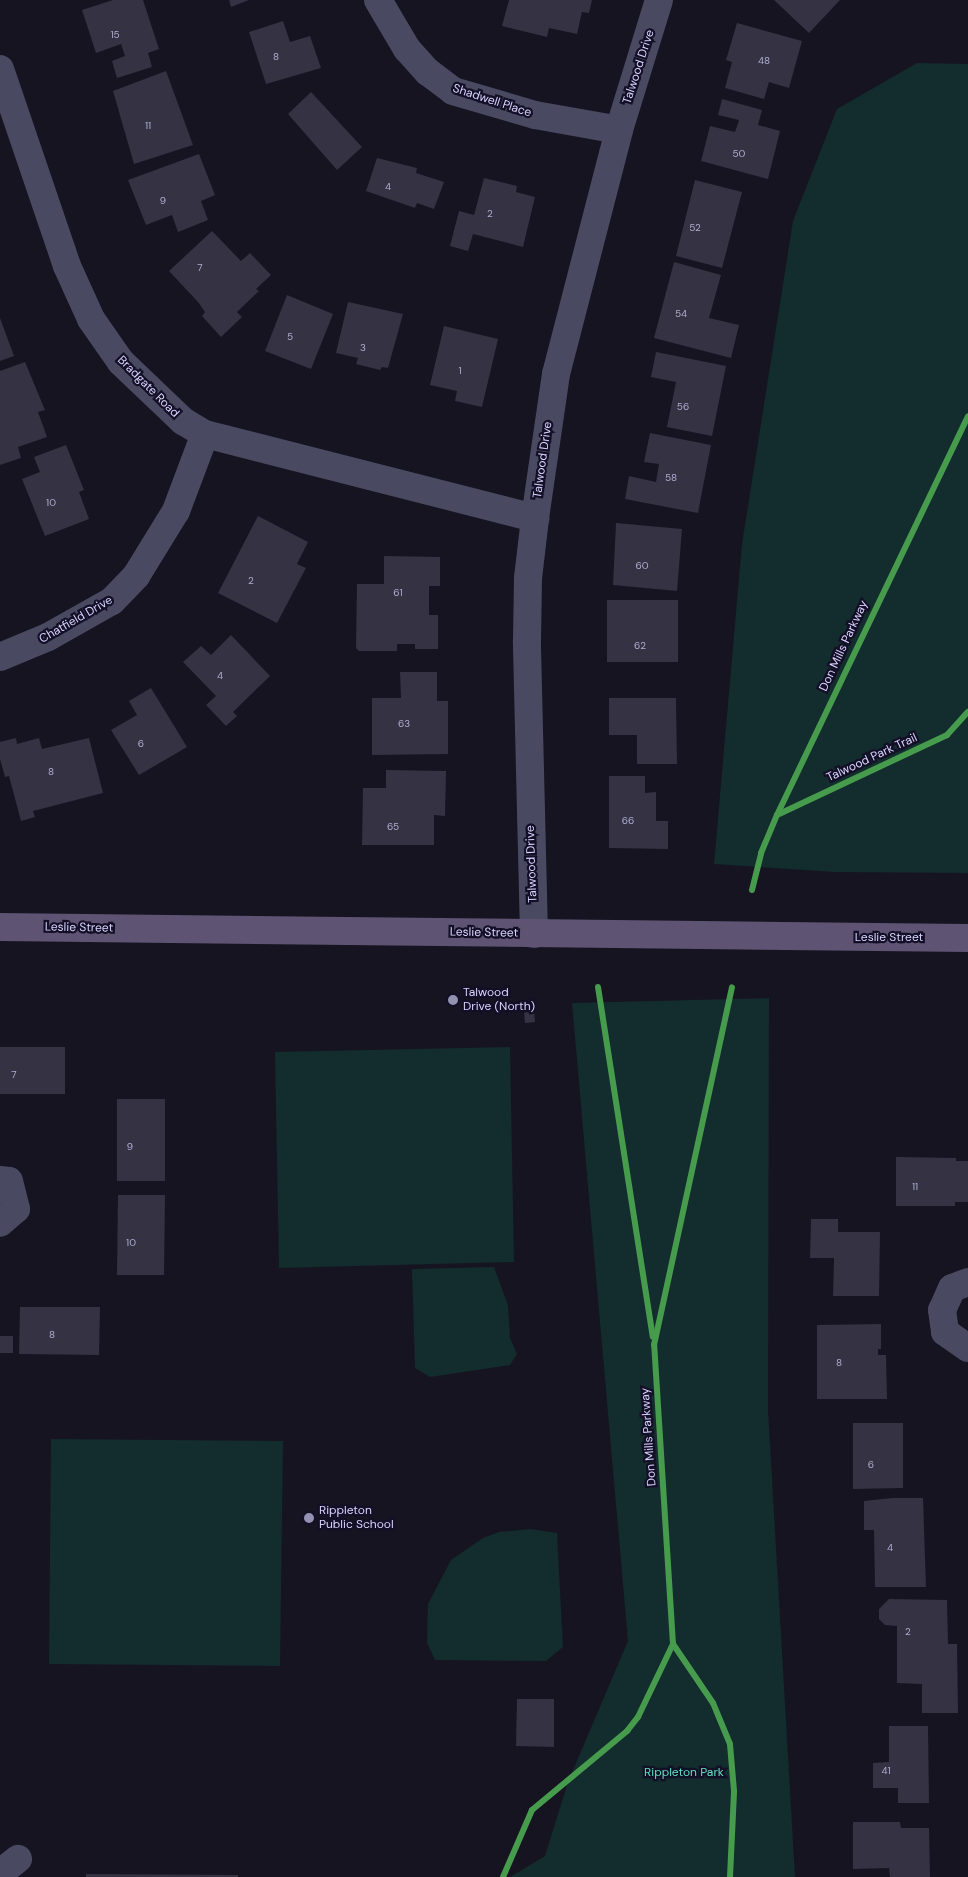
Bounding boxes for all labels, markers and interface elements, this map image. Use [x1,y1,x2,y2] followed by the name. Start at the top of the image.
[620,28,658,106] street label: Talwood Drive
[110,29,120,41] house number: 15
[273,51,279,63] house number: 8
[758,55,770,67] house number: 48
[451,81,533,121] street label: Shadwell Place
[145,120,151,132] house number: 11
[733,148,745,160] house number: 50
[385,181,391,193] house number: 4
[160,195,166,207] house number: 9
[487,208,493,220] house number: 2
[689,222,701,234] house number: 52
[197,262,203,274] house number: 7
[675,308,687,320] house number: 54
[287,331,293,343] house number: 5
[360,342,366,354] house number: 3
[114,353,182,421] street label: Bradgate Road
[458,365,462,377] house number: 1
[677,401,689,413] house number: 56
[530,421,556,499] street label: Talwood Drive
[665,472,677,484] house number: 58
[46,497,56,509] house number: 10
[635,560,649,572] house number: 60
[248,575,254,587] house number: 2
[393,587,403,599] house number: 61
[37,593,115,647] street label: Chatfield Drive
[817,598,871,694] street label: Don Mills Parkway
[634,640,646,652] house number: 62
[217,670,223,682] house number: 4
[398,718,410,730] house number: 63
[824,731,920,785] street label: Talwood Park Trail
[138,738,144,750] house number: 6
[48,766,54,778] house number: 8
[622,815,634,827] house number: 66
[387,821,399,833] house number: 65
[523,825,541,903] street label: Talwood Drive
[45,920,113,936] street label: Leslie Street
[450,925,518,941] street label: Leslie Street
[855,931,923,945] street label: Leslie Street
[463,986,535,1014] place label: Talwood Drive (North)
[447,994,459,1006] marker: Talwood Drive (North)
[11,1069,17,1081] house number: 7
[127,1141,133,1153] house number: 9
[912,1181,918,1193] house number: 11
[126,1237,136,1249] house number: 10
[49,1329,55,1341] house number: 8
[836,1357,842,1369] house number: 8
[638,1387,660,1487] street label: Don Mills Parkway
[868,1459,874,1471] house number: 6
[319,1504,394,1532] place label: Rippleton Public School
[303,1512,315,1524] marker: Rippleton Public School
[887,1542,893,1554] house number: 4
[905,1626,911,1638] house number: 2
[881,1765,891,1777] house number: 41
[644,1766,724,1780] park label: Rippleton Park

